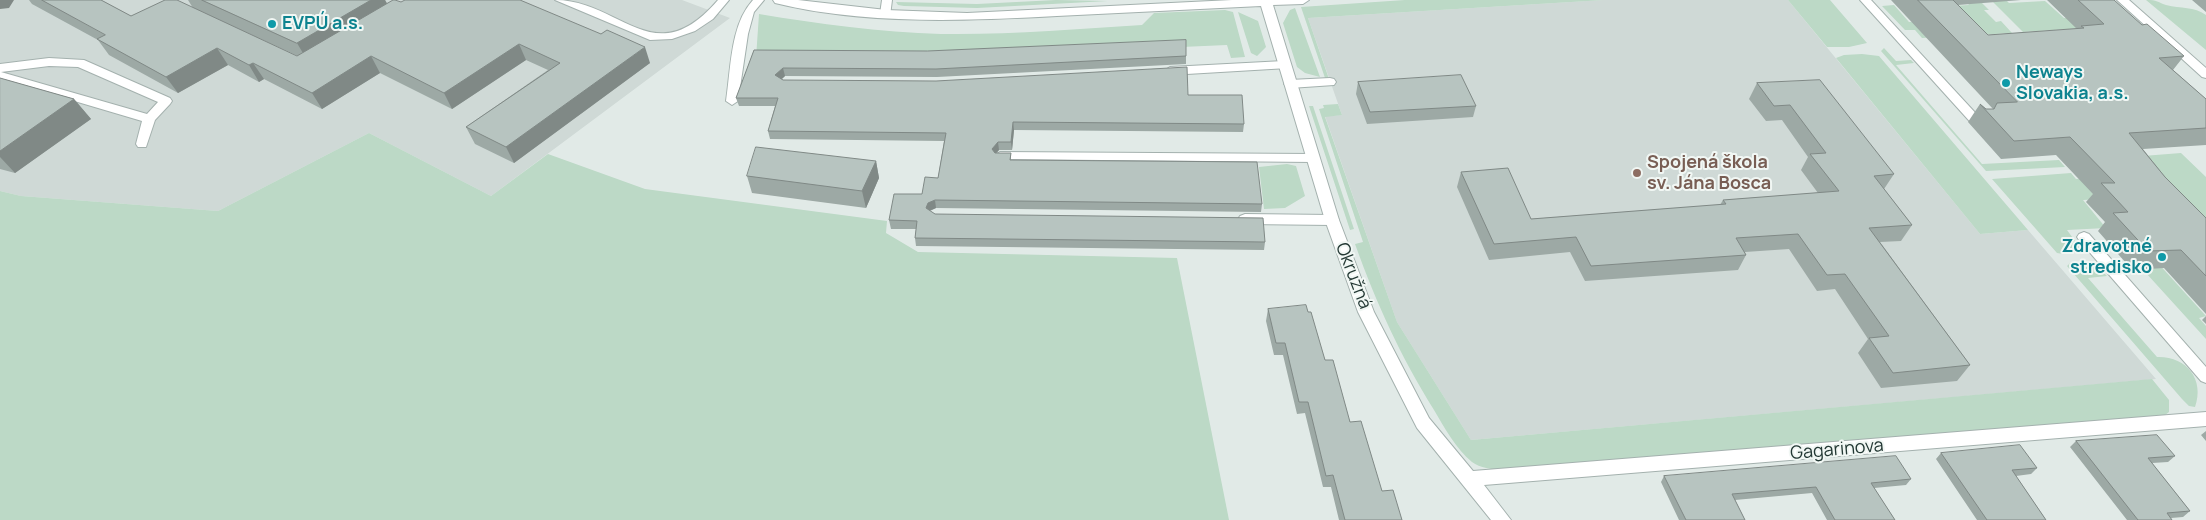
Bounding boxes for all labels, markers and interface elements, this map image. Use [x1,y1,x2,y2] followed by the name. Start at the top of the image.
[282,13,363,35] place label: EVPÚ a.s.
[266,18,278,30] marker: EVPÚ a.s.
[2016,62,2129,104] place label: Neways Slovakia, a.s.
[2000,77,2012,89] marker: Neways Slovakia, a.s.
[1647,152,1771,194] place label: Spojená škola sv. Jána Bosca
[1631,167,1643,179] marker: Spojená škola sv. Jána Bosca
[2061,236,2152,278] place label: Zdravotné stredisko
[1330,240,1376,312] street label: Okružná
[2156,251,2168,263] marker: Zdravotné stredisko
[1789,435,1885,465] street label: Gagarinova

